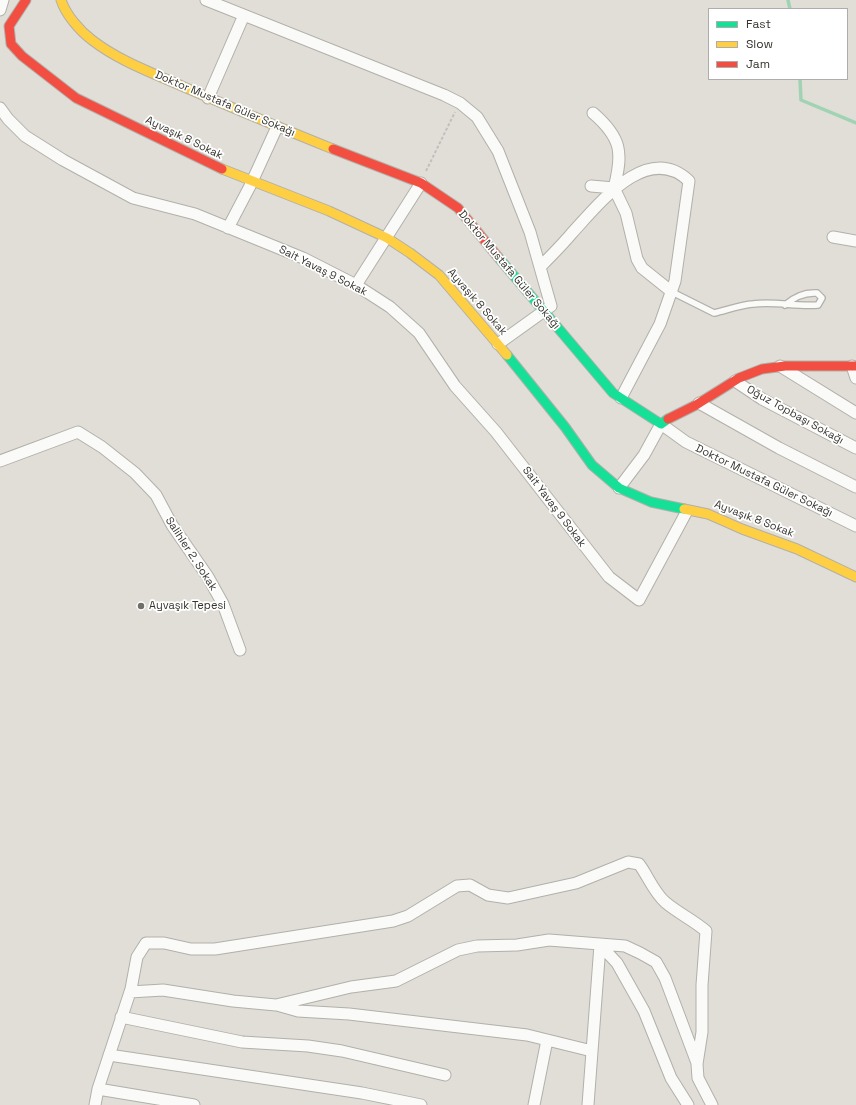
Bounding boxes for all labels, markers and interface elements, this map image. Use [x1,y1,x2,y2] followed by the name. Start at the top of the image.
[708,8,848,80] legend
[746,16,771,32] text: Fast
[746,36,773,52] text: Slow
[746,56,770,72] text: Jam
[153,68,297,140] street label: Doktor Mustafa Güler Sokağı
[143,114,225,162] street label: Ayvaşık 8 Sokak
[455,208,563,332] street label: Doktor Mustafa Güler Sokağı
[277,243,369,299] street label: Sait Yavaş 9 Sokak
[444,266,510,338] street label: Ayvaşık 8 Sokak
[744,383,846,447] street label: Oğuz Topbaşı Sokağı
[693,442,835,520] street label: Doktor Mustafa Güler Sokağı
[519,464,589,550] street label: Sait Yavaş 9 Sokak
[712,498,796,540] street label: Ayvaşık 8 Sokak
[162,515,220,593] street label: Salihler 2. Sokak
[149,599,226,613] place label: Ayvaşık Tepesi
[136,601,146,611] marker: Ayvaşık Tepesi

